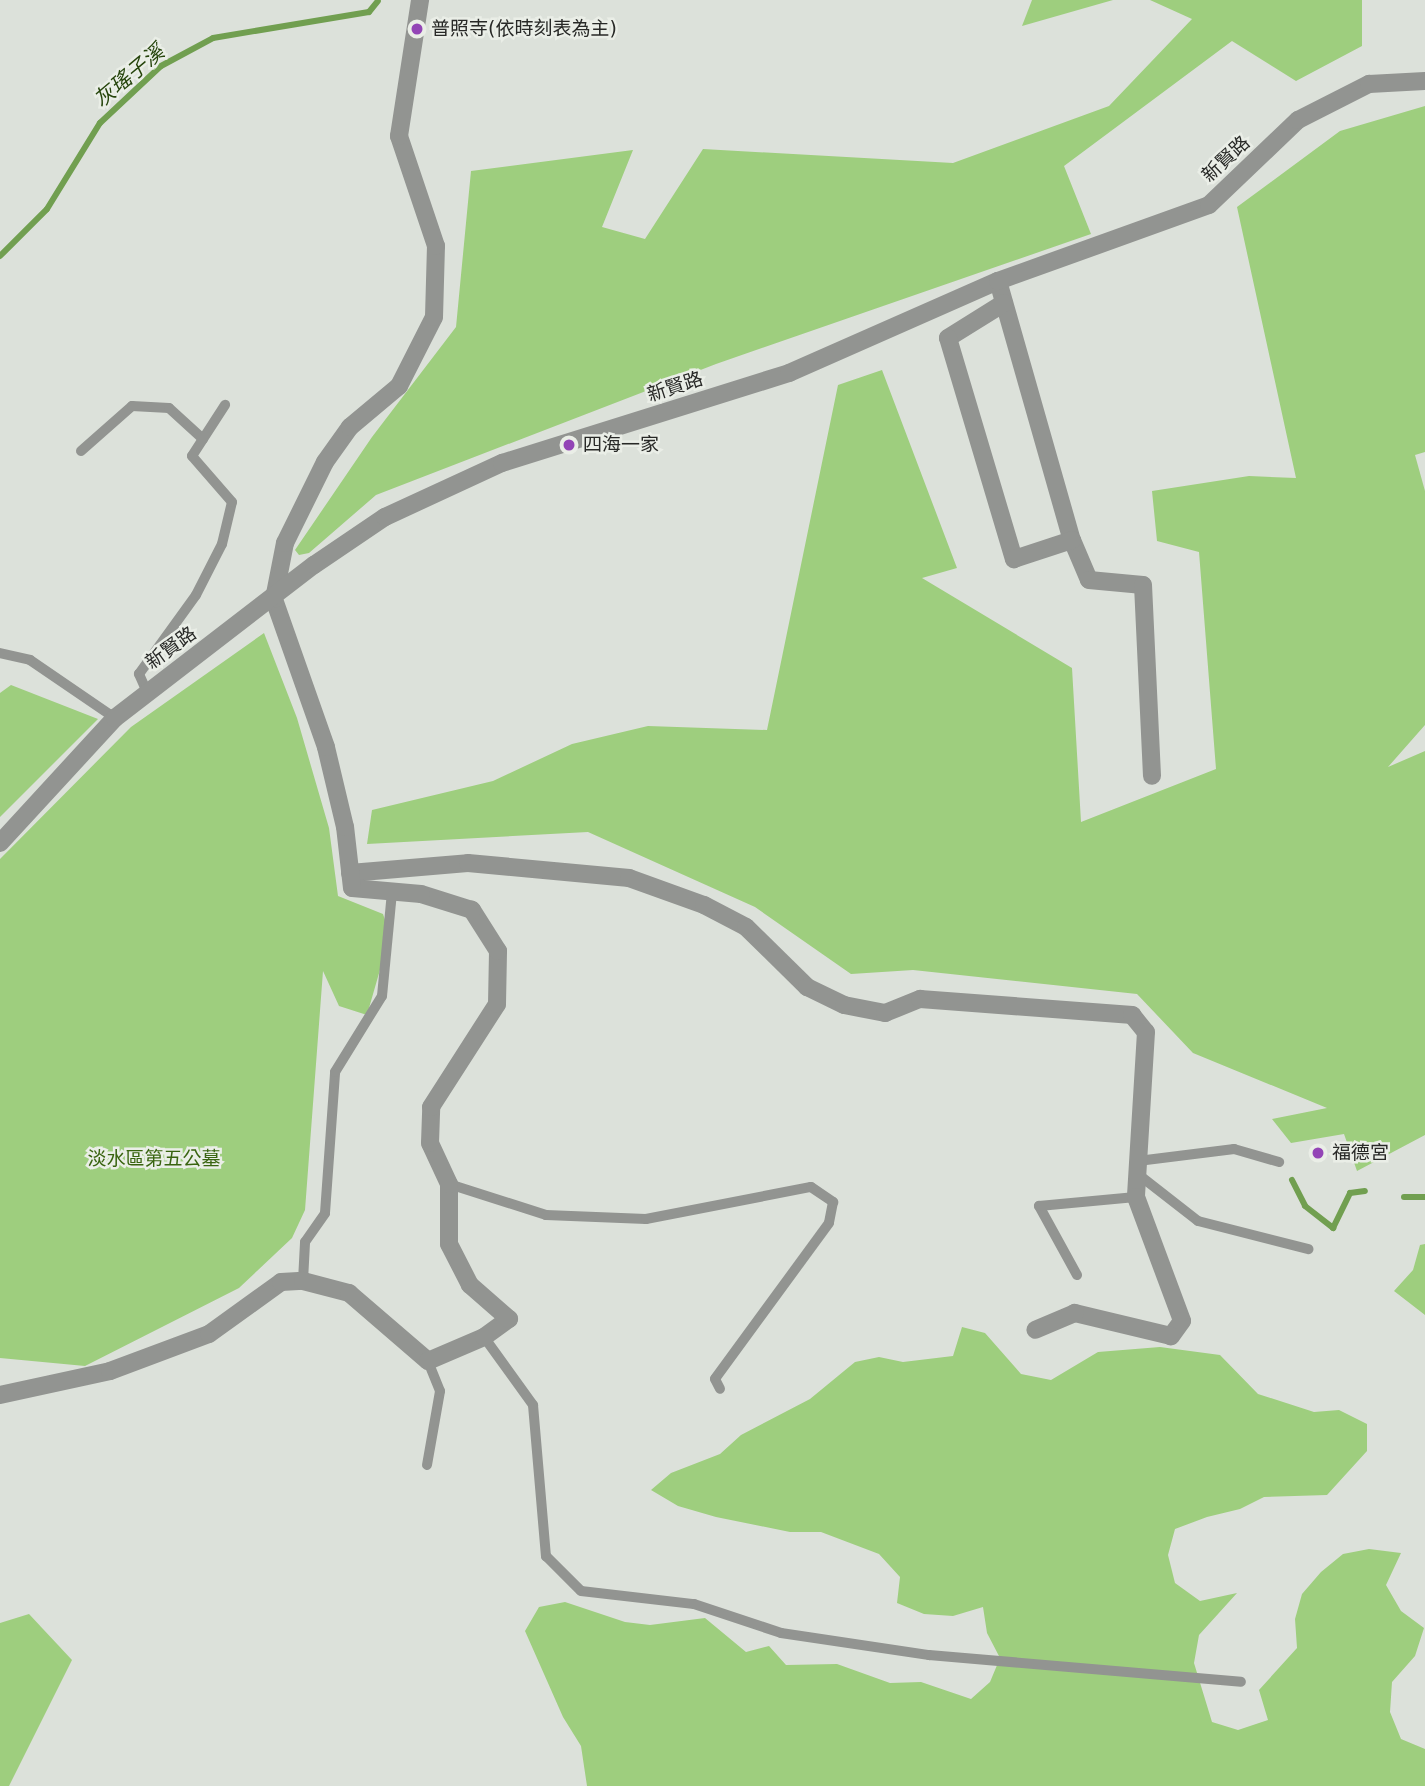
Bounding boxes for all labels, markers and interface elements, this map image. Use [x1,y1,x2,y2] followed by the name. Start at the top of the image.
[431,18,617,40] place label: 普照寺(依時刻表為主)
[409,21,425,37] marker: 普照寺(依時刻表為主)
[89,39,169,113] water label: 灰瑤子溪
[1197,131,1255,187] street label: 新賢路
[644,367,706,407] street label: 新賢路
[583,434,659,456] place label: 四海一家
[561,437,577,453] marker: 四海一家
[141,622,201,674] street label: 新賢路
[1332,1142,1389,1164] place label: 福德宮
[1310,1145,1326,1161] marker: 福德宮
[88,1148,220,1170] park label: 淡水區第五公墓

